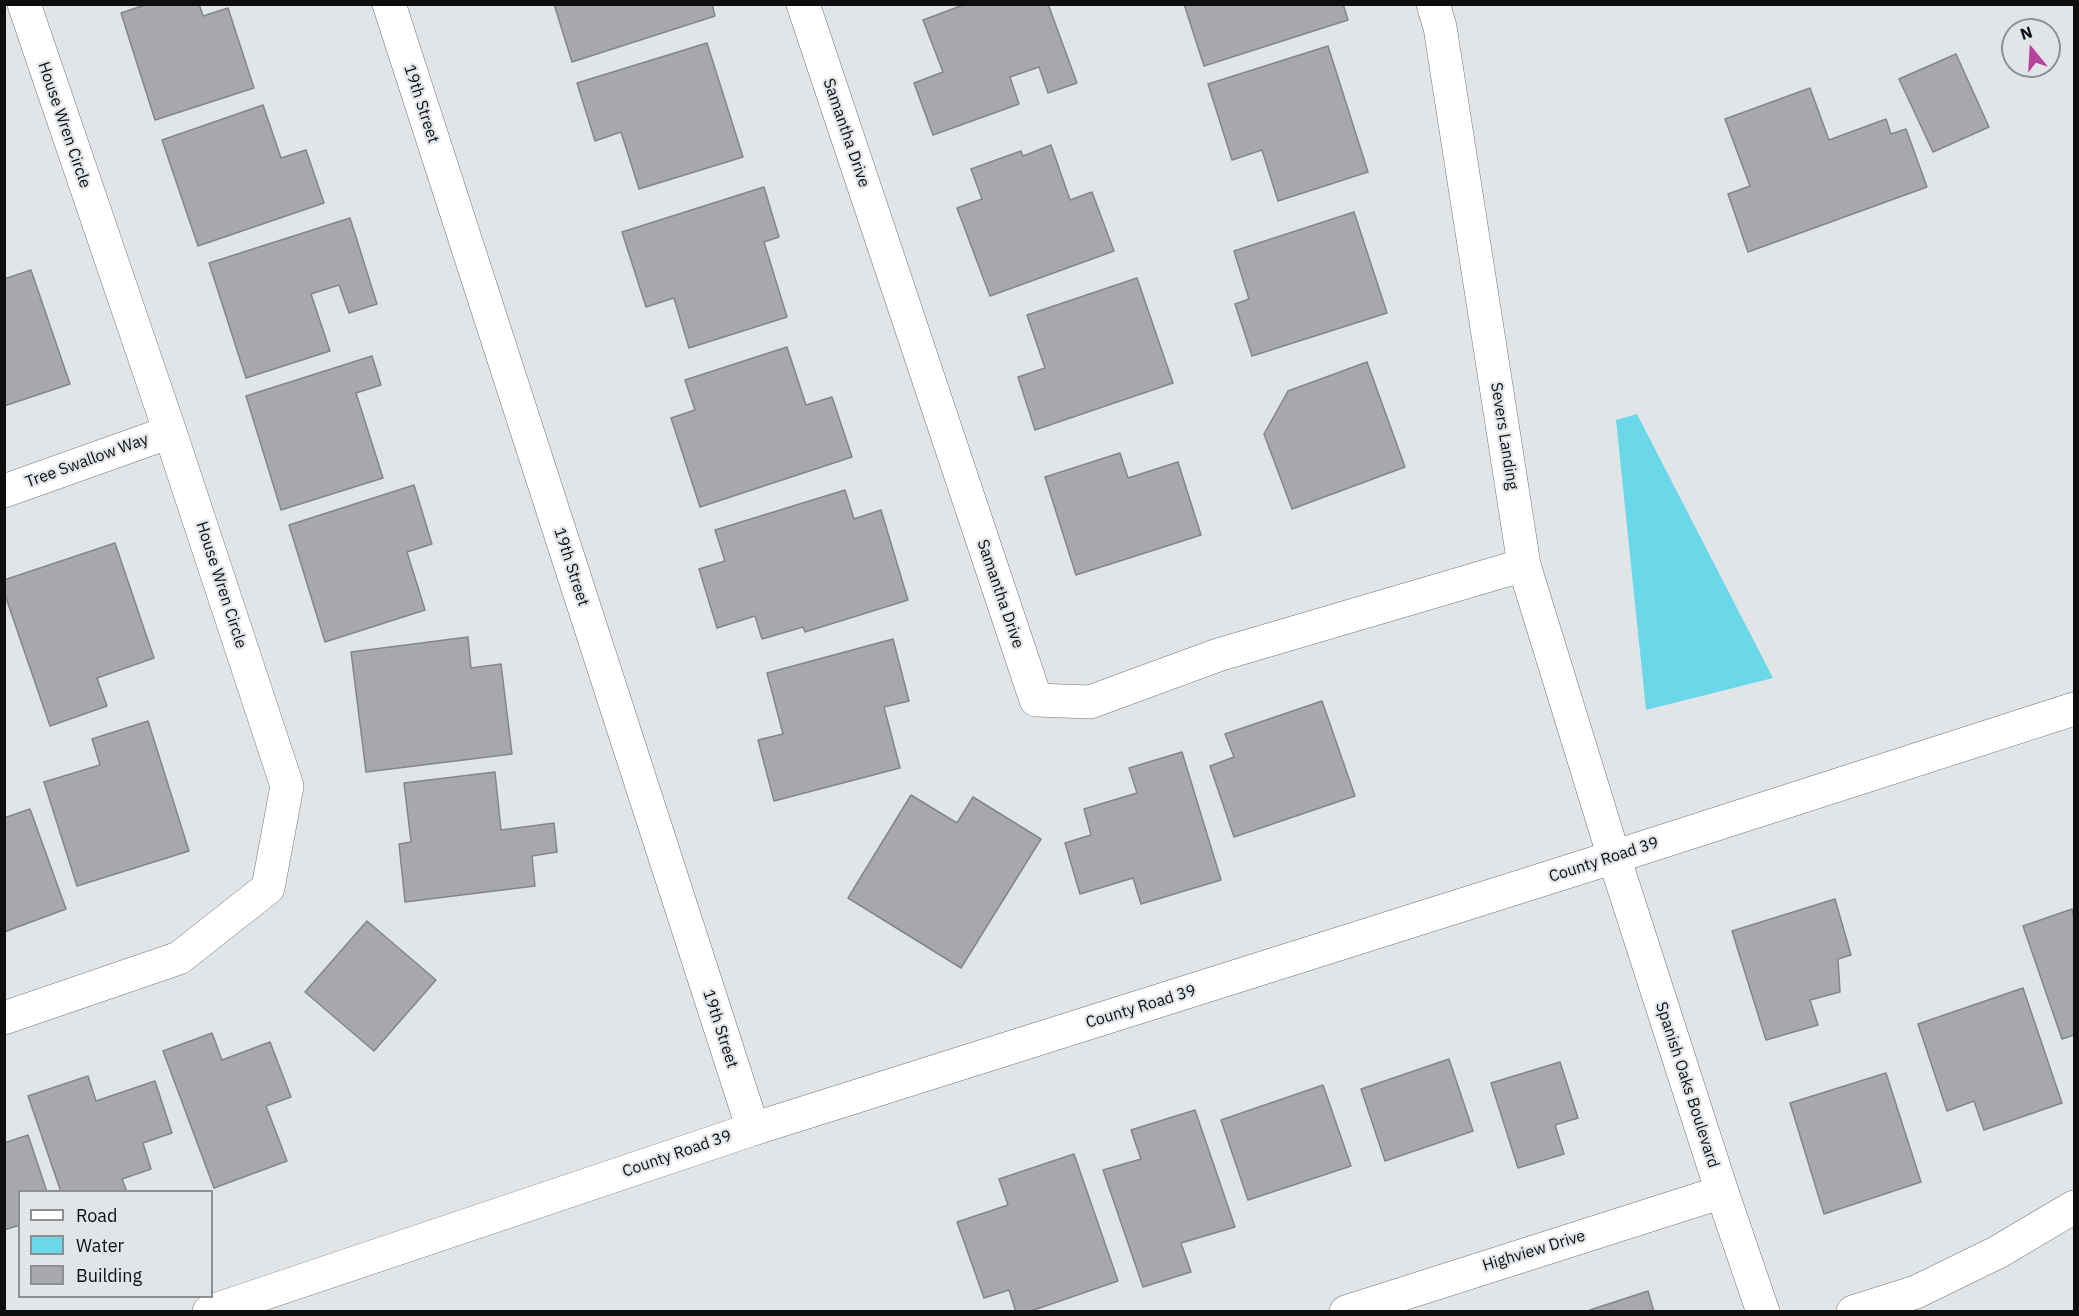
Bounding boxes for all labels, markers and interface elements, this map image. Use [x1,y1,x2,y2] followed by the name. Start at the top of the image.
[2001,18,2061,78] north arrow
[2017,21,2035,44] text: N
[33,59,95,191] street label: House Wren Circle
[399,62,443,146] street label: 19th Street
[818,76,874,190] street label: Samantha Drive
[1486,381,1522,491] street label: Severs Landing
[23,430,151,492] street label: Tree Swallow Way
[191,519,251,651] street label: House Wren Circle
[549,525,593,609] street label: 19th Street
[972,537,1028,651] street label: Samantha Drive
[1547,833,1661,887] street label: County Road 39
[1084,981,1198,1033] street label: County Road 39
[698,987,742,1071] street label: 19th Street
[1651,1000,1723,1170] street label: Spanish Oaks Boulevard
[620,1126,734,1182] street label: County Road 39
[18,1190,213,1298] legend
[76,1204,117,1227] text: Road
[1480,1226,1588,1276] street label: Highview Drive
[76,1234,124,1257] text: Water
[76,1264,142,1287] text: Building

